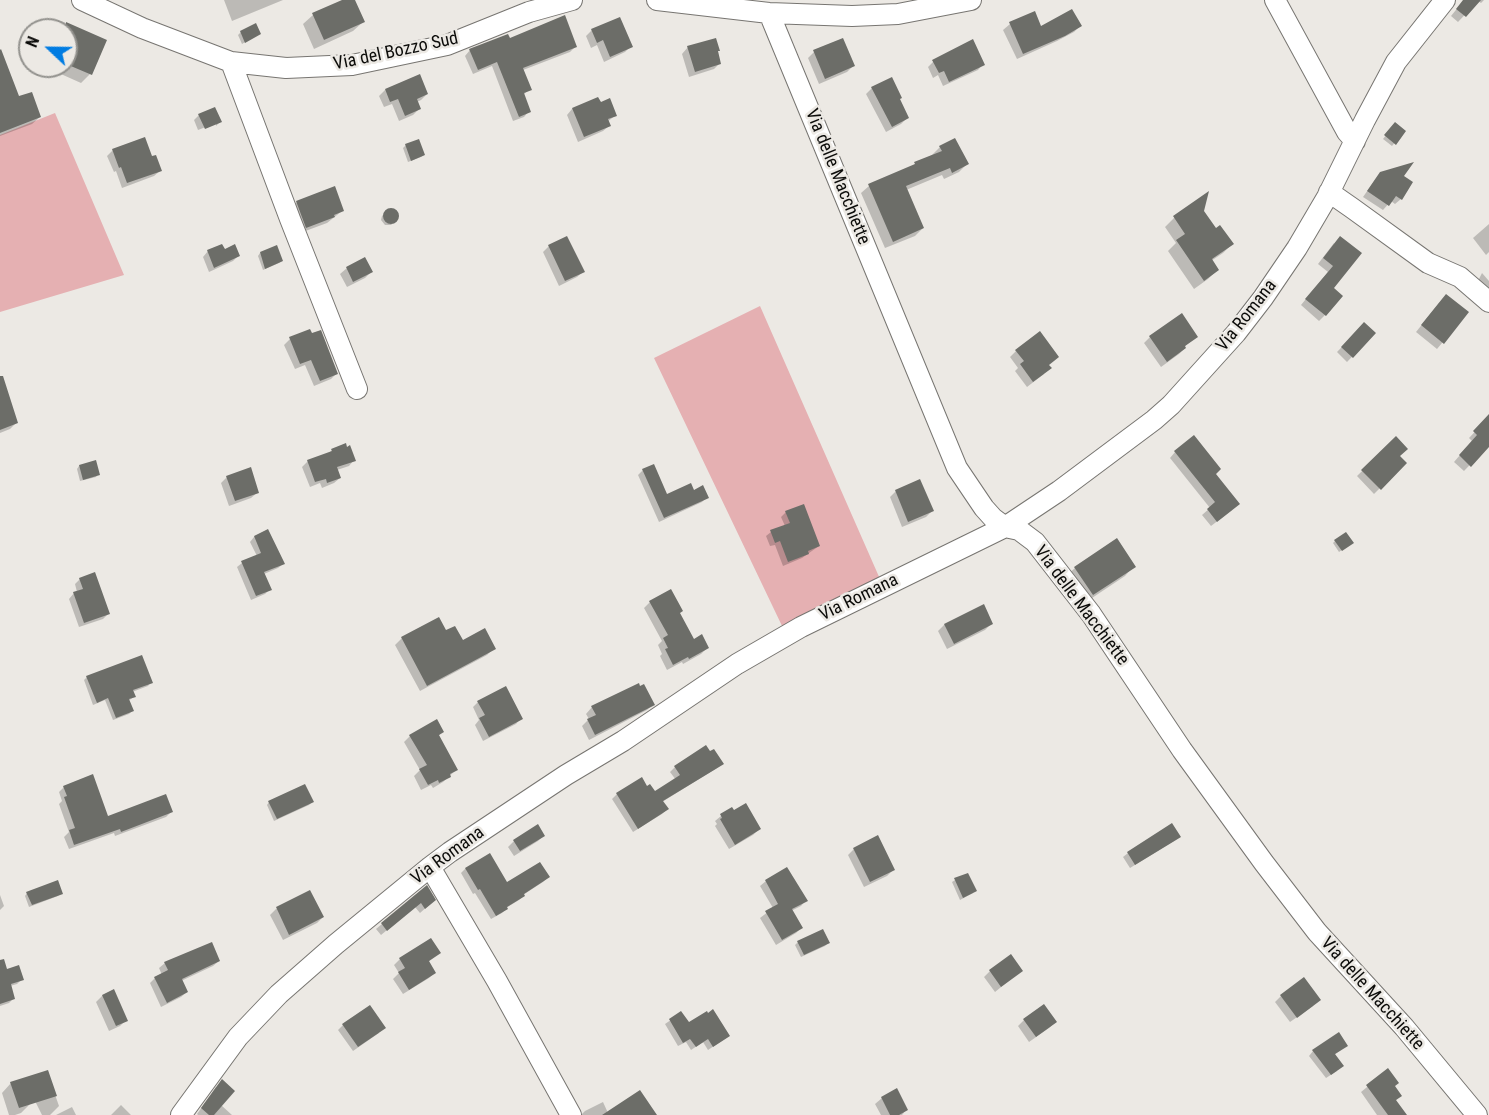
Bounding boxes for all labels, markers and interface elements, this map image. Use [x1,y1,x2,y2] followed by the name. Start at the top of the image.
[18,18,78,78] north arrow
[332,28,460,76] street label: Via del Bozzo Sud
[22,34,43,50] text: N
[800,106,874,248] street label: Via delle Macchiette
[1212,276,1282,356] street label: Via Romana
[1029,542,1133,670] street label: Via delle Macchiette
[816,570,902,626] street label: Via Romana
[407,822,489,890] street label: Via Romana
[1316,933,1428,1055] street label: Via delle Macchiette

